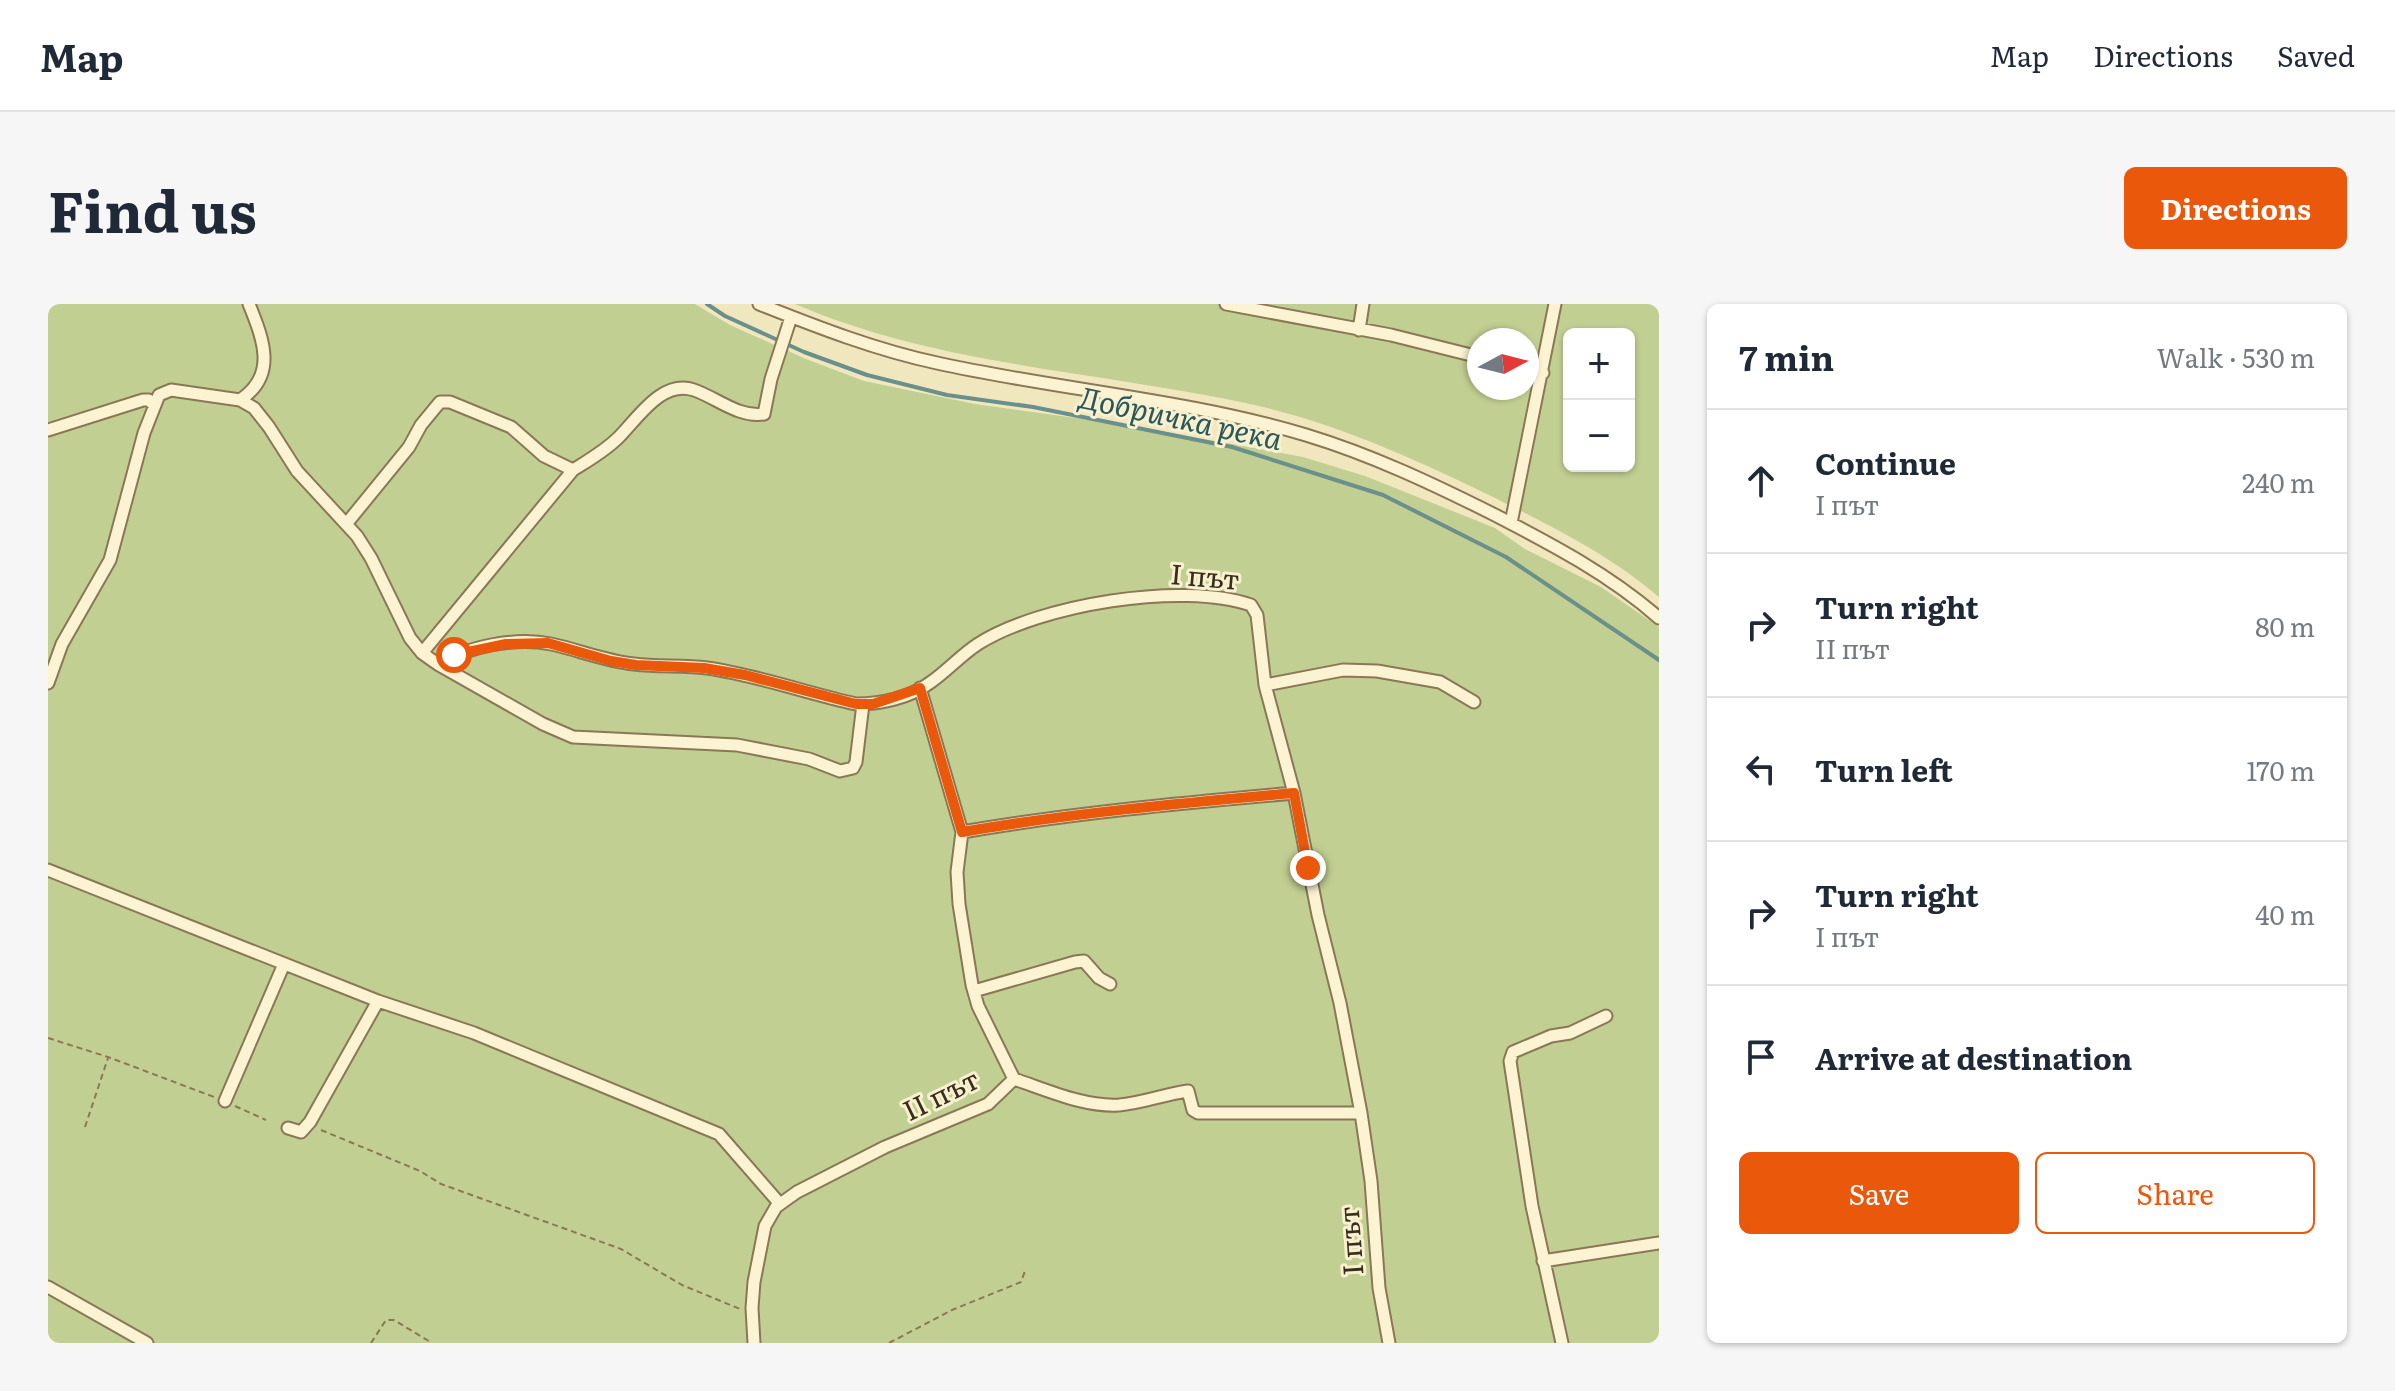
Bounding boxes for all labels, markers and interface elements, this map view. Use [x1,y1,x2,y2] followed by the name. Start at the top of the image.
[40,27,124,84] text: Map
[1990,34,2049,76] text: Map
[2093,34,2233,76] text: Directions
[2277,34,2355,76] text: Saved
[48,167,257,250] text: Find us
[2124,167,2347,249] button: Directions
[1467,328,1539,400] north arrow
[1563,328,1635,472] map controls
[1563,328,1635,400] button: +
[1739,331,1834,381] text: 7 min
[2157,337,2315,376] text: Walk · 530 m
[1075,373,1287,459] water label: Добричка река
[1563,400,1635,472] button: −
[1815,440,1956,484] text: Continue
[1739,459,1783,503] icon: ahead
[2242,462,2315,501] text: 240 m
[1815,484,1879,523] text: І път
[1169,551,1241,599] street label: І път
[1815,584,1979,628] text: Turn right
[1739,603,1783,647] icon: right
[2255,606,2315,645] text: 80 m
[1815,628,1890,667] text: ІІ път
[436,637,472,673] route start
[1739,747,1783,791] icon: left
[1815,747,1953,791] text: Turn left
[2247,750,2315,789] text: 170 m
[1290,850,1326,886] route end
[1815,872,1979,916] text: Turn right
[1739,891,1783,935] icon: right
[2255,894,2315,933] text: 40 m
[1815,916,1879,955] text: І път
[1739,1035,1783,1079] icon: arrive
[1815,1035,2132,1079] text: Arrive at destination
[895,1057,986,1130] street label: ІІ път
[1739,1152,2019,1234] button: Save
[2035,1152,2315,1234] button: Share
[1326,1205,1372,1277] street label: І път

